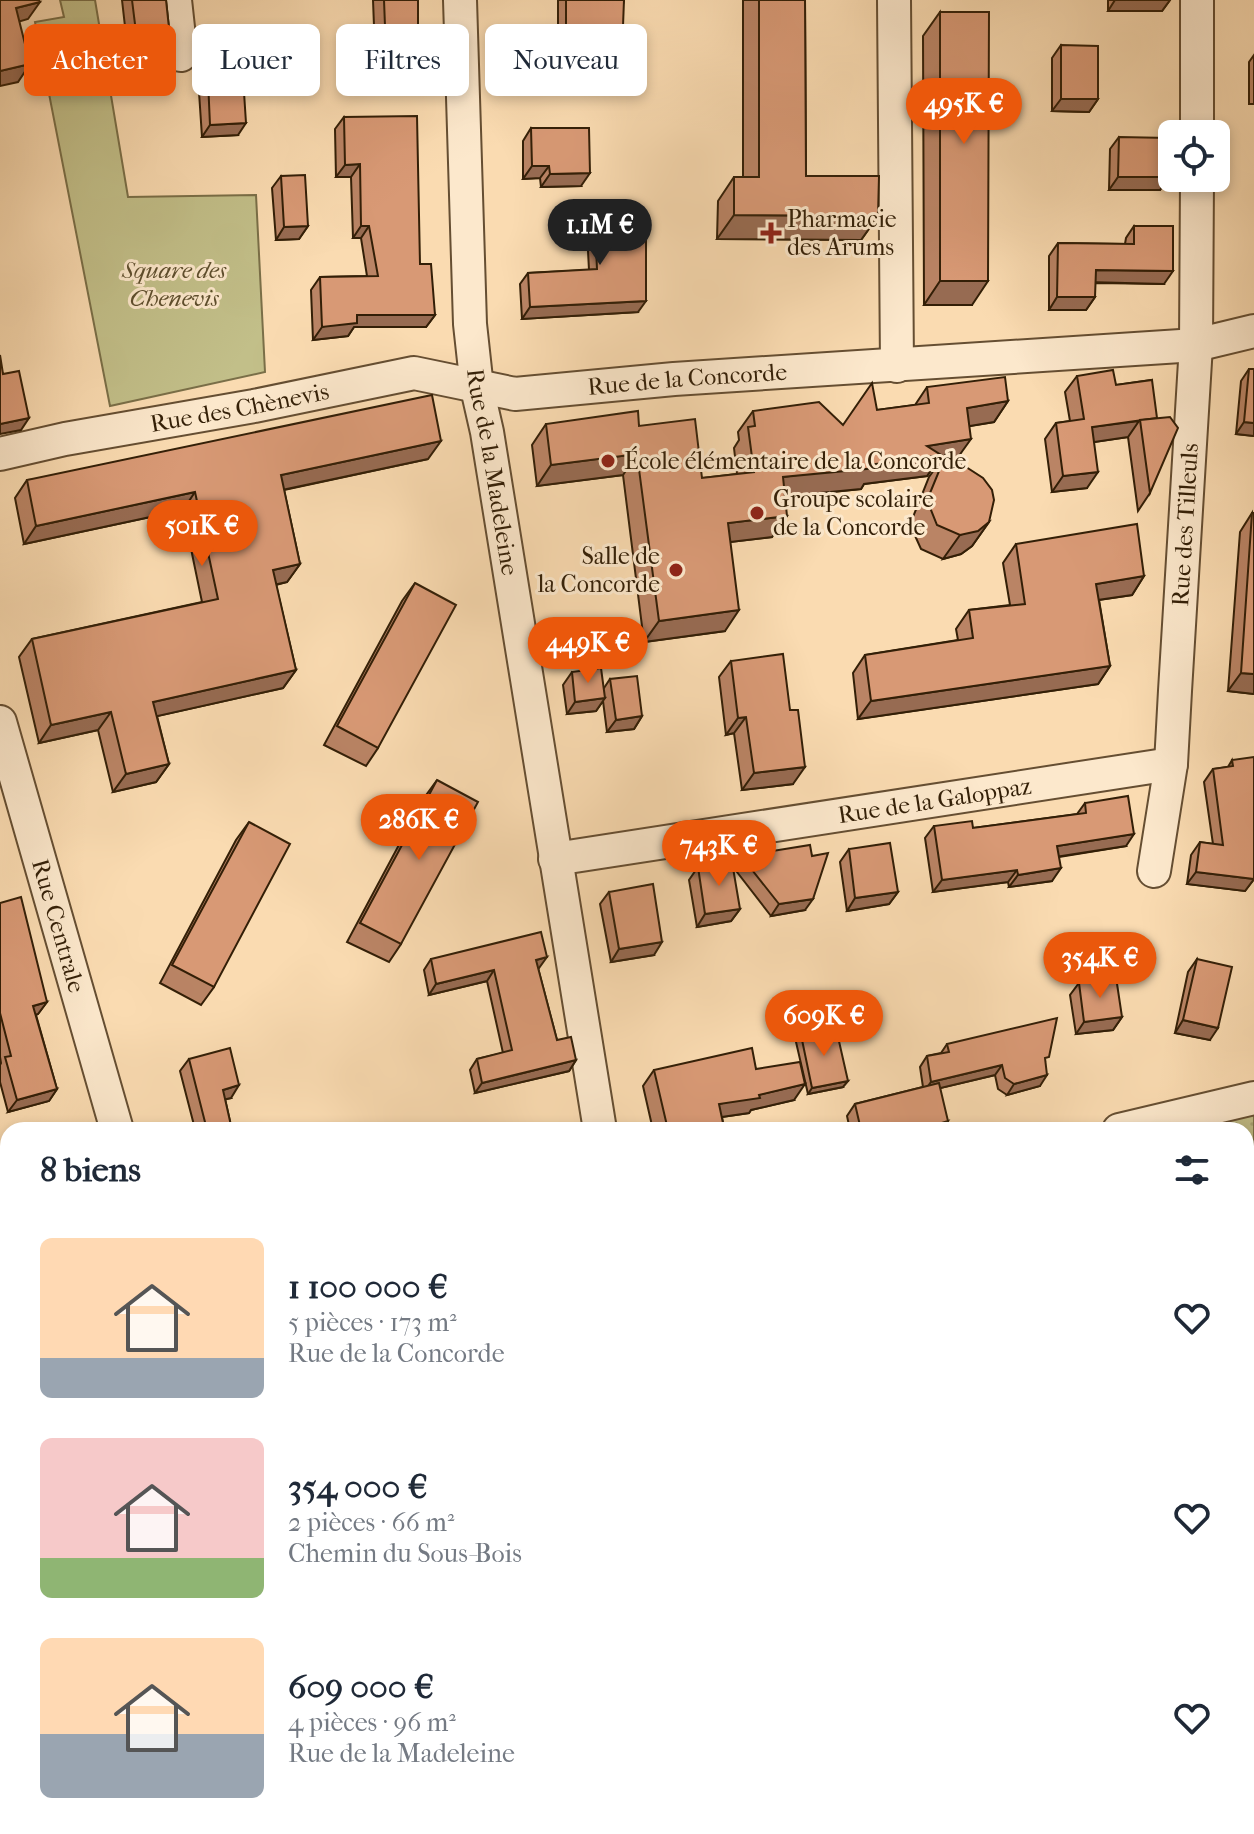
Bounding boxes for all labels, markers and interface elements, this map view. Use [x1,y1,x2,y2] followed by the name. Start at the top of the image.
[24,24,176,96] chip: Acheter
[192,24,320,96] chip: Louer
[336,24,469,96] chip: Filtres
[485,24,647,96] chip: Nouveau
[899,78,1029,146] pin: 495K €
[924,88,1004,119] text: 495K €
[1158,120,1230,192] map controls
[1158,120,1230,192] button: locate
[535,199,665,267] pin: 1.1M €
[787,205,897,261] place label: Pharmacie des Arums
[566,209,634,240] text: 1.1M €
[762,224,780,242] marker: Pharmacie des Arums
[121,256,227,312] park label: Square des Chenevis
[586,358,788,401] street label: Rue de la Concorde
[461,367,524,578] street label: Rue de la Madeleine
[148,377,332,438] street label: Rue des Chènevis
[1166,442,1204,607] street label: Rue des Tilleuls
[624,446,967,475] place label: École élémentaire de la Concorde
[599,452,617,470] marker: École élémentaire de la Concorde
[773,485,934,541] place label: Groupe scolaire de la Concorde
[137,500,267,568] pin: 501K €
[748,504,766,522] marker: Groupe scolaire de la Concorde
[165,510,239,541] text: 501K €
[537,542,660,598] place label: Salle de la Concorde
[667,561,685,579] marker: Salle de la Concorde
[523,617,653,685] pin: 449K €
[546,627,630,658] text: 449K €
[836,772,1033,829] street label: Rue de la Galoppaz
[354,794,484,862] pin: 286K €
[379,804,459,835] text: 286K €
[654,820,784,888] pin: 743K €
[680,830,758,861] text: 743K €
[26,856,91,996] street label: Rue Centrale
[1035,932,1165,1000] pin: 354K €
[1061,942,1139,973] text: 354K €
[759,990,889,1058] pin: 609K €
[783,1000,865,1031] text: 609K €
[1170,1148,1214,1192] icon: filters
[40,1150,141,1190] text: 8 biens
[288,1267,448,1307] text: 1 100 000 €
[104,1270,200,1366] icon: home
[1170,1296,1214,1340] icon: heart
[288,1307,456,1338] text: 5 pièces · 173 m²
[288,1338,505,1369] text: Rue de la Concorde
[288,1467,428,1507] text: 354 000 €
[104,1470,200,1566] icon: home
[1170,1496,1214,1540] icon: heart
[288,1507,454,1538] text: 2 pièces · 66 m²
[288,1538,522,1569] text: Chemin du Sous-Bois
[288,1667,434,1707] text: 609 000 €
[104,1670,200,1766] icon: home
[1170,1696,1214,1740] icon: heart
[288,1707,456,1738] text: 4 pièces · 96 m²
[288,1738,515,1769] text: Rue de la Madeleine

